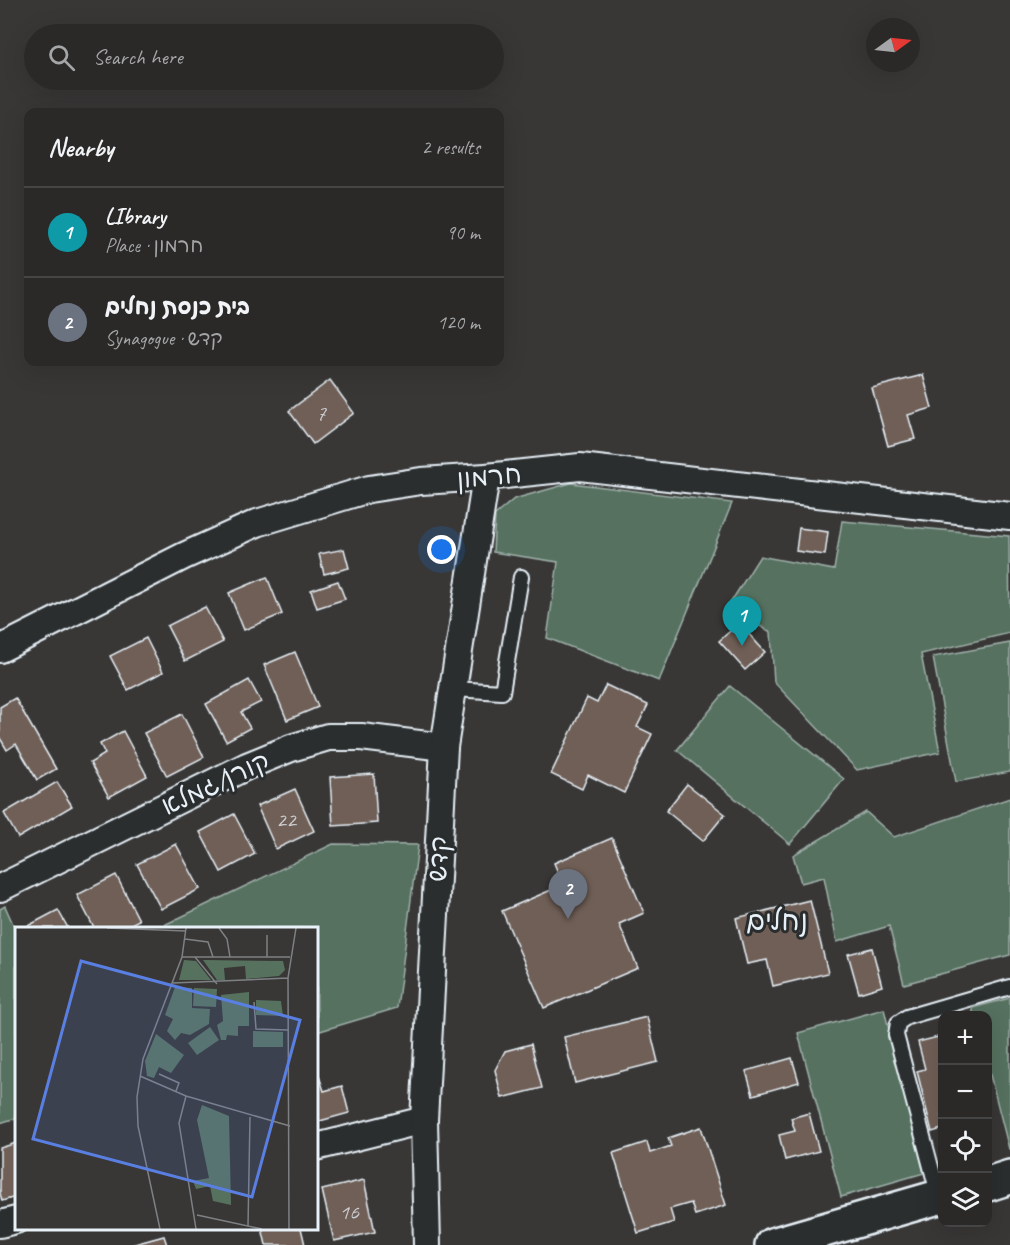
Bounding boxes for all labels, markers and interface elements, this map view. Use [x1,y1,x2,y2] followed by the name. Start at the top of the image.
[866,18,920,72] north arrow
[24,24,504,90] search box
[45,41,78,74] icon: search
[93,43,183,71] text: Search here
[48,131,113,164] text: Nearby
[421,135,480,160] text: 2 results
[105,203,166,231] text: LIbrary
[63,220,72,245] text: 1
[446,220,480,245] text: 90 m
[105,233,203,258] text: Place · חרמון
[105,293,250,321] text: בית כנסת נחלים
[63,310,72,335] text: 2
[437,310,480,335] text: 120 m
[105,326,223,351] text: Synagogue · קדש
[316,399,327,427] house number: 7
[455,457,523,496] street label: חרמון
[427,535,456,564] your location
[722,596,762,646] pin: 1
[156,744,275,823] street label: קורן/גמלא
[276,806,298,834] house number: 22
[421,835,456,883] street label: קדש
[548,870,588,919] pin: 2
[746,903,808,938] district label: נחלים
[15,927,318,1230] inset map
[938,1011,992,1227] map controls
[938,1011,992,1065] button: +
[938,1065,992,1119] button: −
[938,1119,992,1173] button: locate
[938,1173,992,1227] button: layers
[339,1198,360,1226] house number: 16

